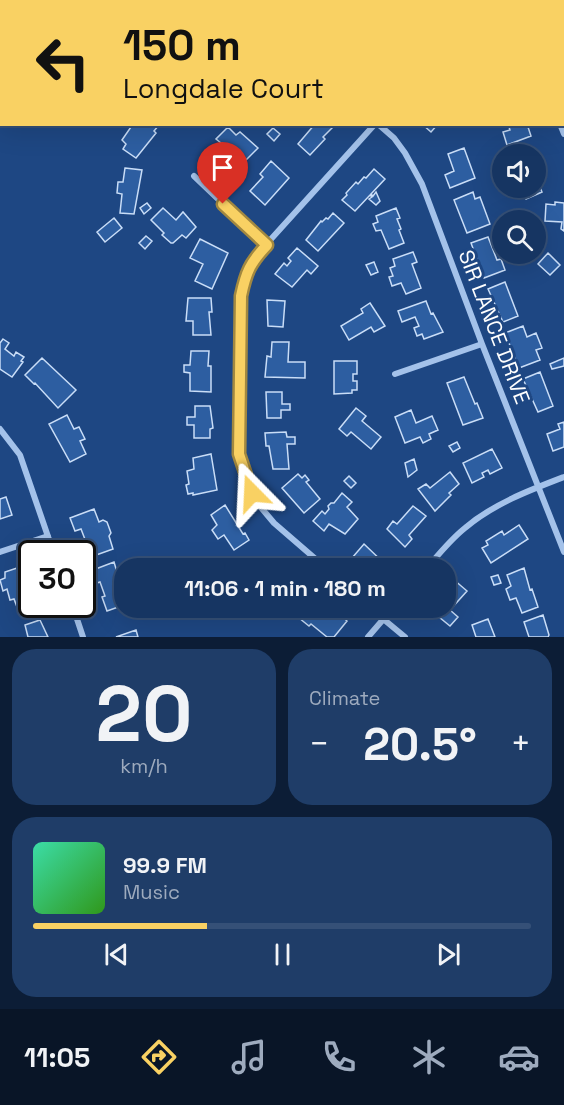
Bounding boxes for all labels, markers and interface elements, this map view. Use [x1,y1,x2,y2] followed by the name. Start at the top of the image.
[123,19,241,72] text: 150 m
[24,24,102,102] icon: left
[123,71,324,106] text: Longdale Court
[197,142,248,204] pin
[492,144,546,264] map controls
[492,144,546,198] button: sound
[206,151,239,184] icon: arrive
[492,210,546,264] button: search
[453,246,536,408] street label: SIR LANCE DRIVE
[220,461,284,525] position arrow
[18,540,96,618] speed limit sign: 30
[184,574,386,602] text: 11:06 · 1 min · 180 m
[96,664,192,764] text: 20
[309,685,380,711] text: Climate
[363,716,477,773] text: 20.5°
[309,723,329,765] text: −
[511,723,531,765] text: +
[120,753,168,779] text: km/h
[123,851,207,879] text: 99.9 FM
[123,879,180,905] text: Music
[100,938,133,971] icon: previous
[266,938,299,971] icon: pause
[432,938,465,971] icon: next
[138,1036,180,1078] icon: directions
[228,1036,270,1078] icon: music
[318,1036,360,1078] icon: phone
[408,1036,450,1078] icon: climate
[498,1036,540,1078] icon: car
[24,1040,90,1075] text: 11:05

